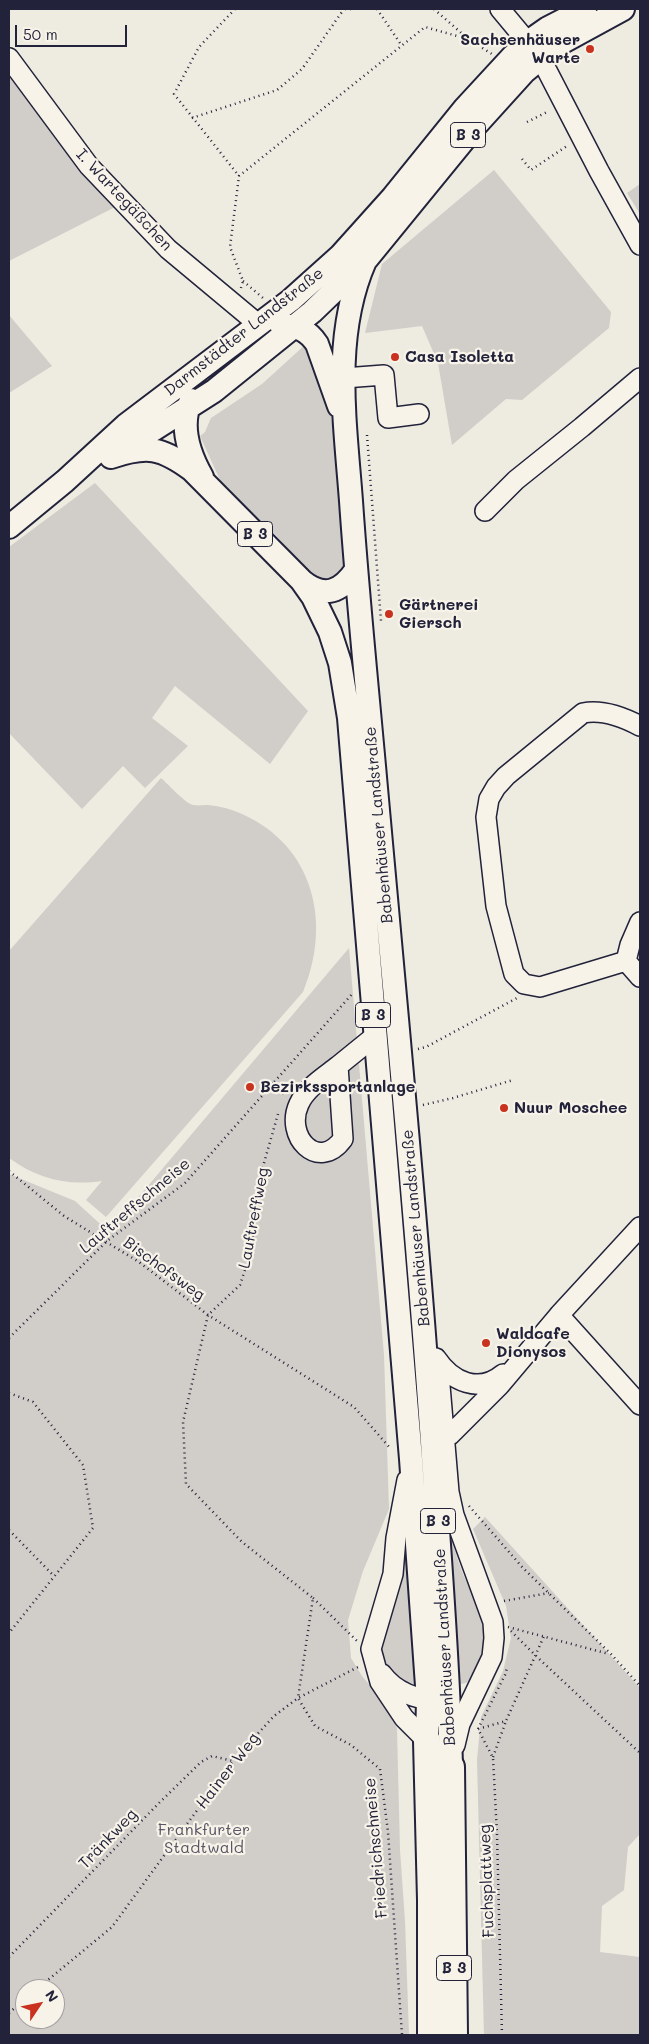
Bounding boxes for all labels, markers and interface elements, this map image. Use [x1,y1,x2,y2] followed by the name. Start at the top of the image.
[18,15,130,47] scale bar
[23,24,58,44] text: 50 m
[460,30,580,68] place label: Sachsenhäuser Warte
[584,43,596,55] marker: Sachsenhäuser Warte
[450,122,486,148] road number: B 3
[72,145,176,255] street label: I. Wartegäßchen
[160,264,328,400] street label: Darmstädter Landstraße
[405,347,514,367] place label: Casa Isoletta
[389,351,401,363] marker: Casa Isoletta
[238,522,272,546] road number: B 3
[399,595,479,633] place label: Gärtnerei Giersch
[383,608,395,620] marker: Gärtnerei Giersch
[361,726,397,924] street label: Babenhäuser Landstraße
[356,1002,390,1028] road number: B 3
[260,1077,415,1097] place label: Bezirkssportanlage
[244,1081,256,1093] marker: Bezirkssportanlage
[514,1098,627,1118] place label: Nuur Moschee
[498,1102,510,1114] marker: Nuur Moschee
[398,1129,434,1327] street label: Babenhäuser Landstraße
[76,1154,194,1258] street label: Lauftreffschneise
[235,1166,273,1270] street label: Lauftreffweg
[119,1233,209,1305] street label: Bischofsweg
[496,1324,570,1362] place label: Waldcafe Dionysos
[480,1337,492,1349] marker: Waldcafe Dionysos
[420,1508,456,1534] road number: B 3
[430,1548,460,1746] street label: Babenhäuser Landstraße
[192,1729,264,1813] street label: Hainer Weg
[360,1777,392,1919] street label: Friedrichschneise
[75,1805,141,1873] street label: Tränkweg
[158,1820,250,1858] park label: Frankfurter Stadtwald
[475,1824,499,1938] street label: Fuchsplattweg
[436,1956,472,1980] road number: B 3
[15,1979,65,2029] north arrow
[41,1986,63,2006] text: N

